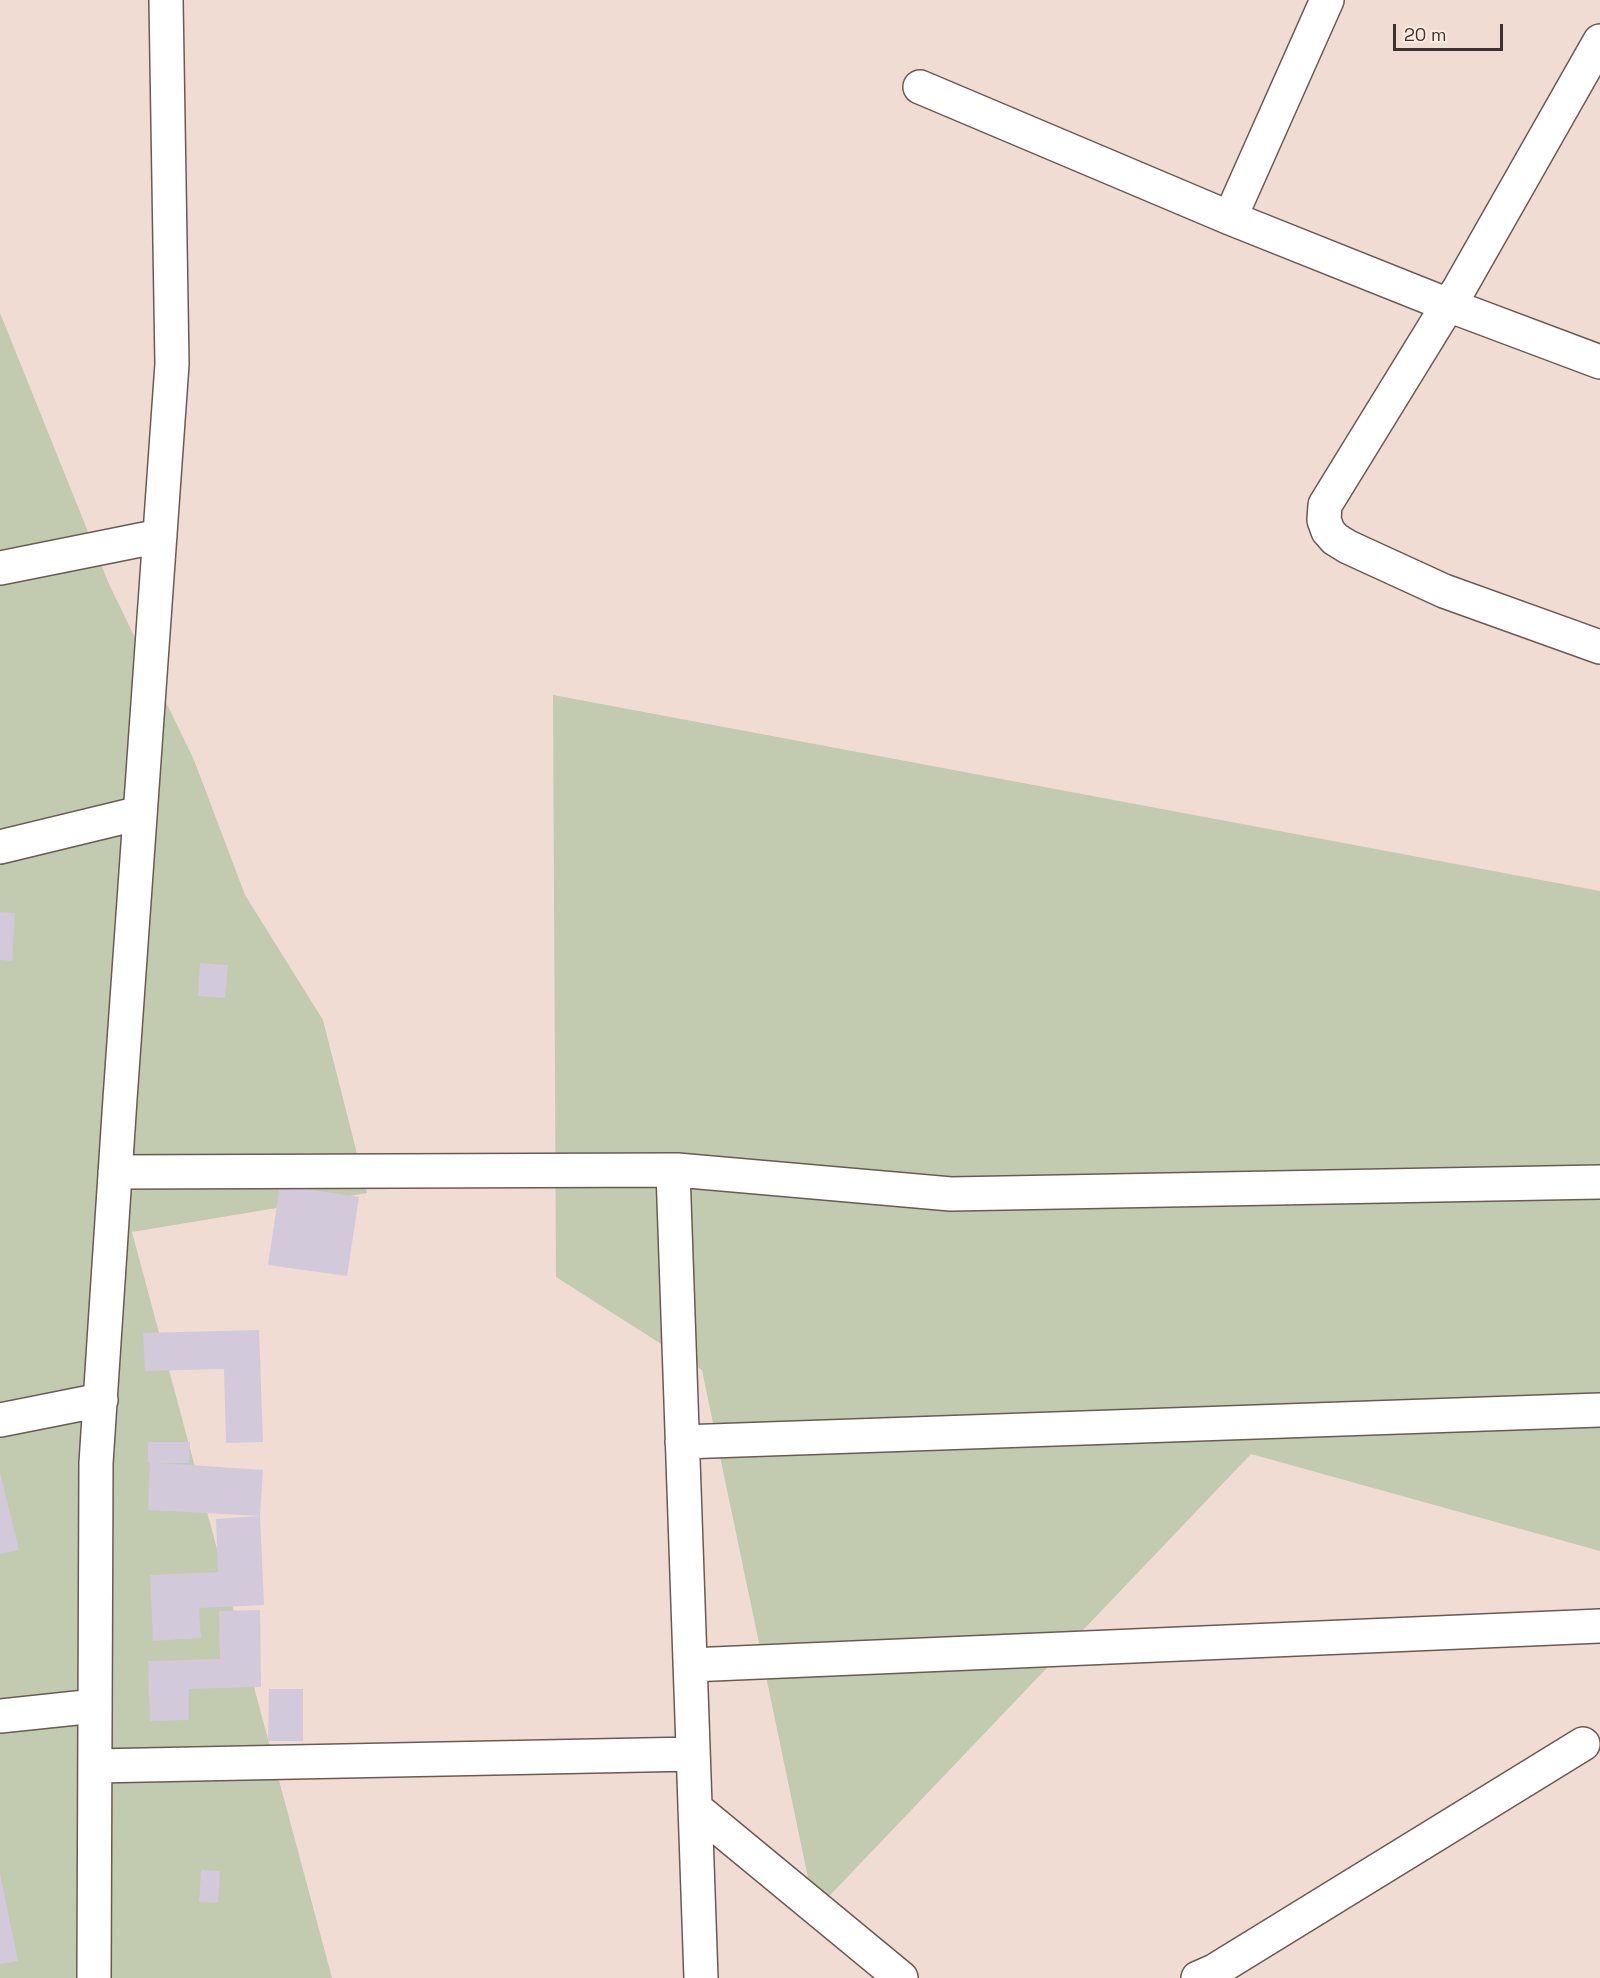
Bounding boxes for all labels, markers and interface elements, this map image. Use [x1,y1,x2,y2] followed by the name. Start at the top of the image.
[1396,12,1506,50] scale bar
[1404,23,1447,46] text: 20 m

